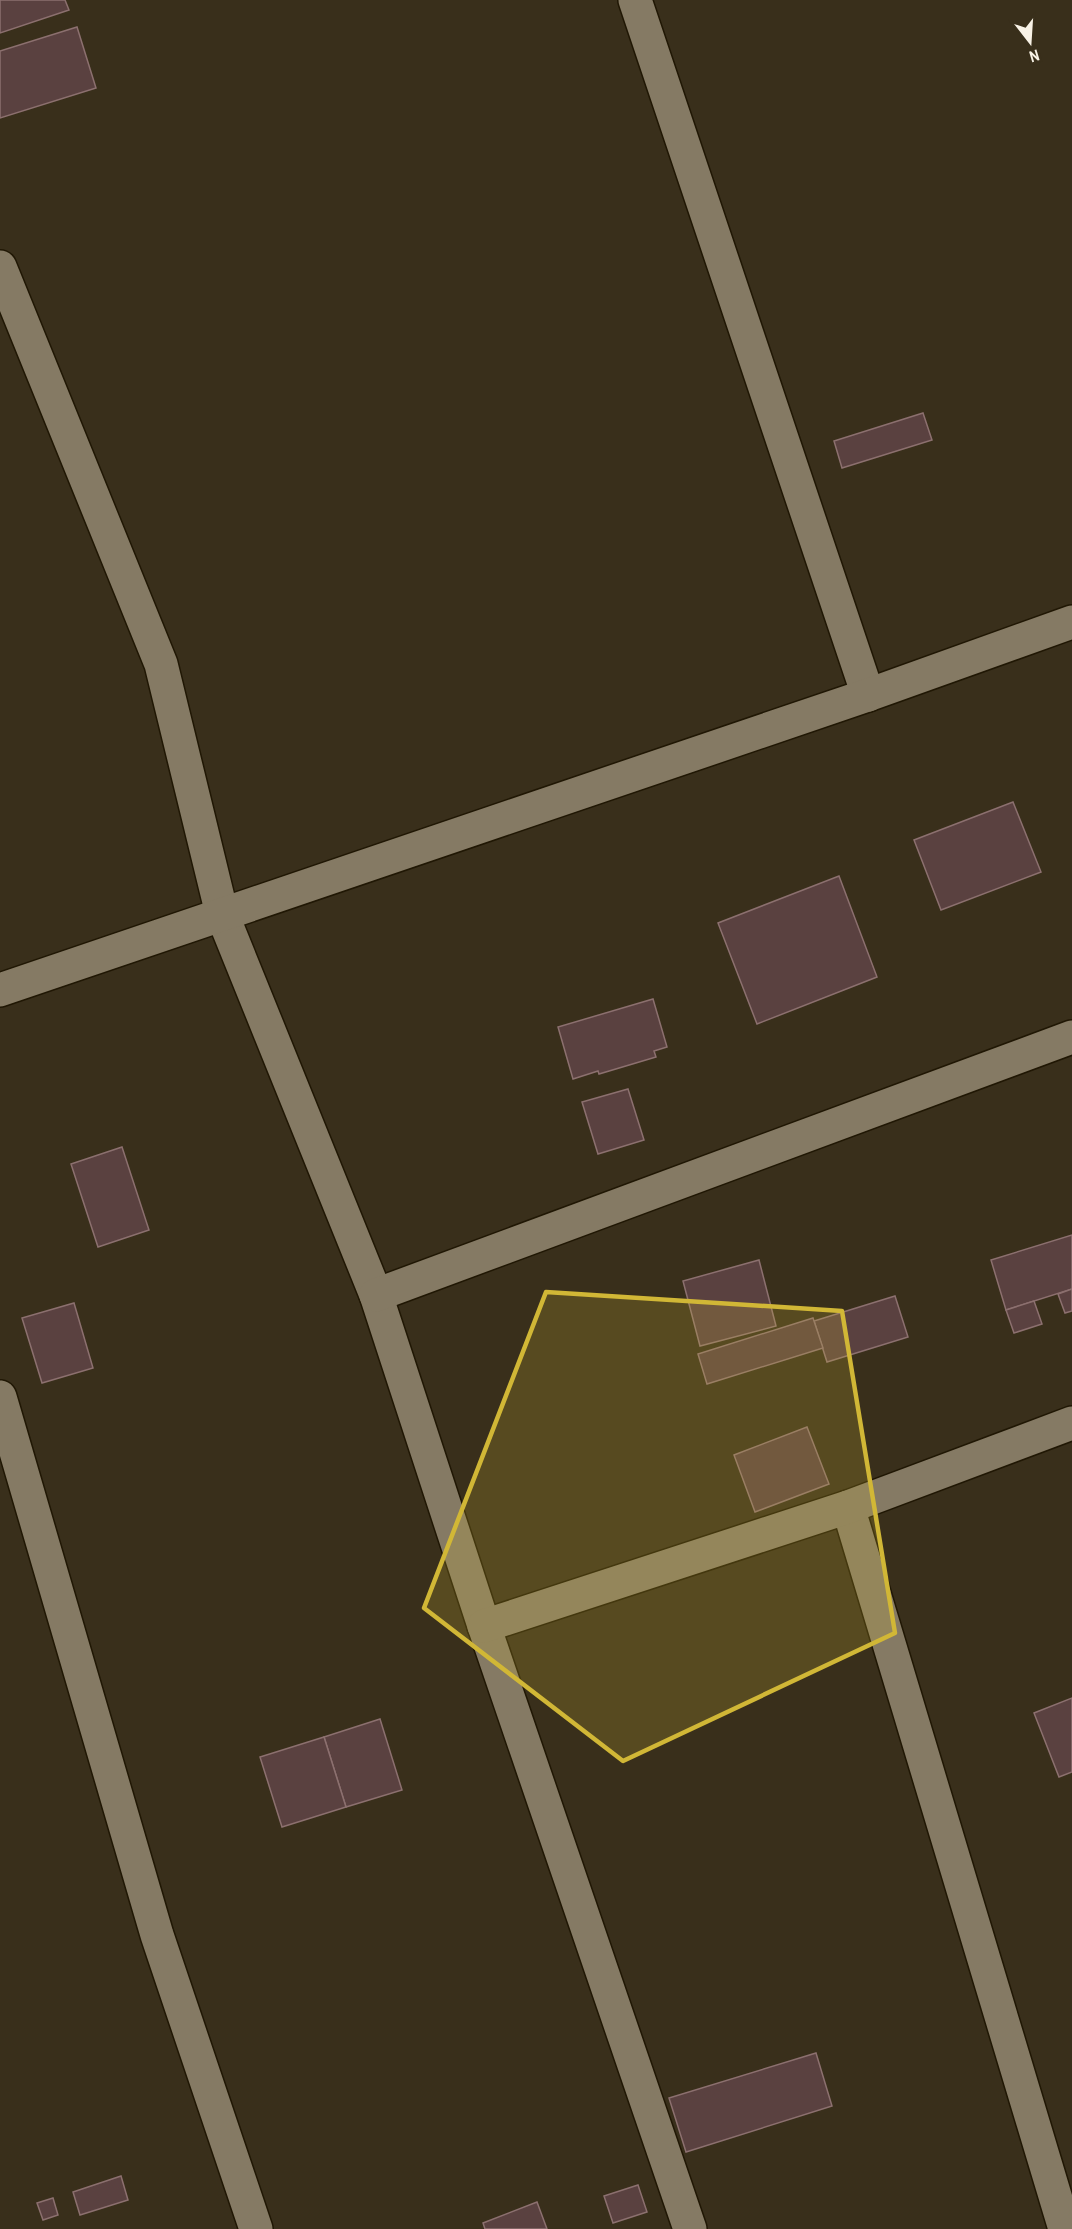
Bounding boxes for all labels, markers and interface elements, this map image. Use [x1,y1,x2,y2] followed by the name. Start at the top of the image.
[1000,12,1060,72] north arrow
[1027,44,1042,68] text: N

